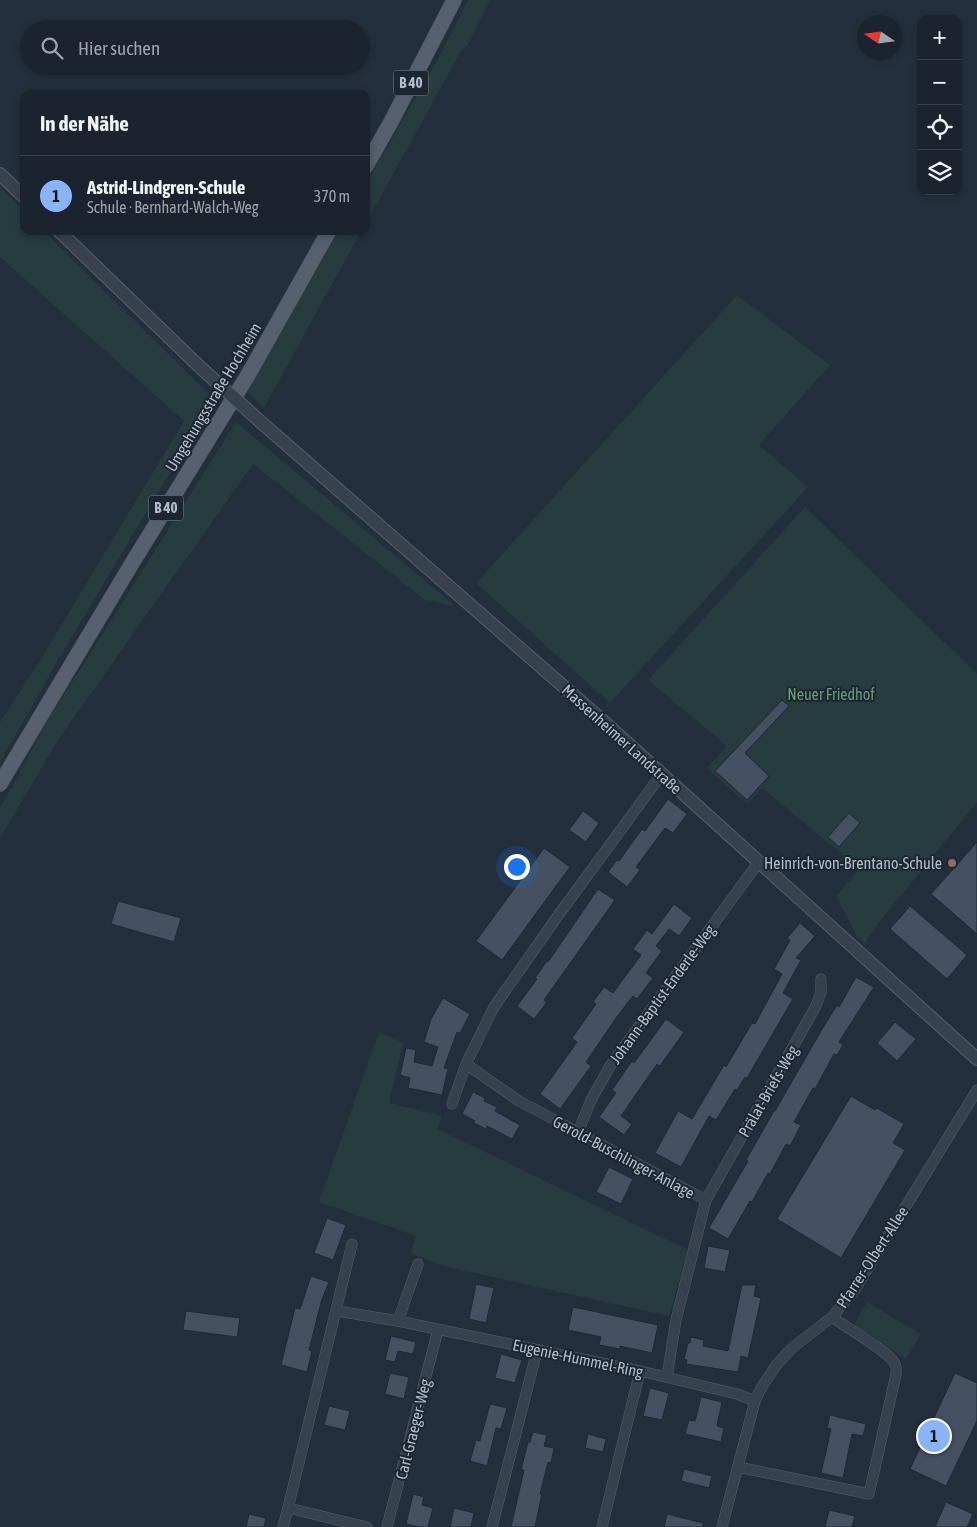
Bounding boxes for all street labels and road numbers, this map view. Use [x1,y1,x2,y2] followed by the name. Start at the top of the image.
[394,70,428,96] road number: B 40
[161,319,265,475] street label: Umgehungsstraße Hochheim
[148,496,184,520] road number: B 40
[558,681,686,797] street label: Massenheimer Landstraße
[606,921,719,1068] street label: Johann-Baptist-Enderle-Weg
[735,1042,802,1140] street label: Prälat-Briefs-Weg
[550,1112,698,1203] street label: Gerold-Buschlinger-Anlage
[832,1203,912,1311] street label: Pfarrer-Olbert-Allee
[511,1335,645,1382] street label: Eugenie-Hummel-Ring
[392,1377,435,1481] street label: Carl-Graeger-Weg

